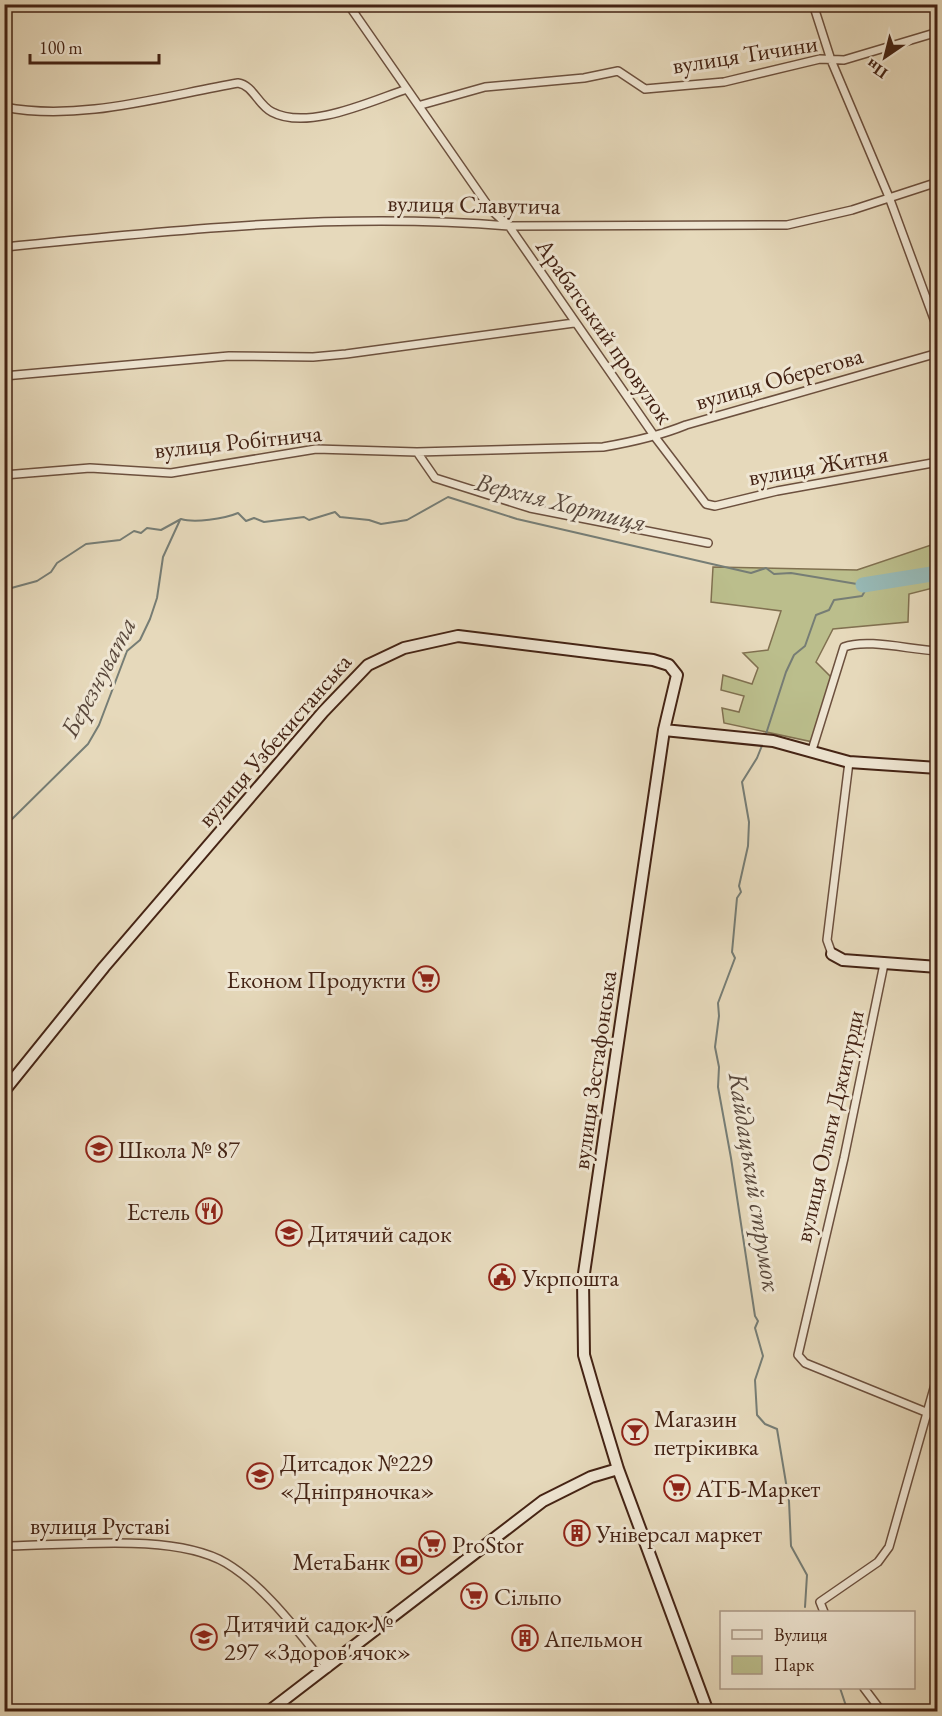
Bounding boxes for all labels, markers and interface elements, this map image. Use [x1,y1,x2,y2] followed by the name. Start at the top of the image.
[30,27,159,65] scale bar
[670,27,820,81] street label: вулиця Тичини
[855,27,915,87] north arrow
[39,36,83,59] text: 100 m
[862,54,892,84] text: Пн
[387,187,561,221] street label: вулиця Славутича
[529,231,681,430] street label: Арабатський провулок
[692,339,867,417] street label: вулиця Оберегова
[153,417,324,465] street label: вулиця Робітнича
[746,437,890,493] street label: вулиця Житня
[471,464,650,540] water label: Верхня Хортиця
[52,611,144,744] water label: Березнувата
[190,647,358,833] street label: вулиця Узбекистанська
[227,964,406,995] place label: Економ Продукти
[411,964,441,994] supermarket icon: Економ Продукти
[565,968,623,1171] street label: вулиця Зестафонська
[787,1007,871,1245] street label: вулиця Ольги Джигурди
[721,1069,789,1295] water label: Кайдацький струмок
[84,1134,114,1164] school or university icon: Школа № 87
[118,1134,240,1165] place label: Школа № 87
[127,1196,190,1227] place label: Естель
[194,1196,224,1226] restaurant icon: Естель
[274,1218,304,1248] school or university icon: Дитячий садок
[308,1218,452,1249] place label: Дитячий садок
[487,1262,517,1292] public building icon: Укрпошта
[521,1262,619,1293] place label: Укрпошта
[654,1403,759,1462] place label: Магазин петрікивка
[620,1417,650,1447] bar icon: Магазин петрікивка
[280,1447,435,1506] place label: Дитсадок №229 «Дніпряночка»
[245,1461,275,1491] school or university icon: Дитсадок №229 «Дніпряночка»
[662,1473,692,1503] supermarket icon: АТБ-Маркет
[695,1473,821,1504] place label: АТБ-Маркет
[30,1510,170,1541] street label: вулиця Руставі
[562,1518,592,1548] building icon: Універсал маркет
[595,1518,762,1549] place label: Універсал маркет
[417,1529,447,1559] supermarket icon: ProStor
[452,1529,524,1560] place label: ProStor
[292,1546,391,1577] place label: МетаБанк
[394,1546,424,1576] bank icon: МетаБанк
[459,1581,489,1611] supermarket icon: Сільпо
[494,1581,562,1612] place label: Сільпо
[224,1608,411,1667] place label: Дитячий садок № 297 «Здоров'ячок»
[720,1611,915,1689] legend
[189,1622,219,1652] school or university icon: Дитячий садок № 297 «Здоров'ячок»
[510,1623,540,1653] building icon: Апельмон
[543,1623,643,1654] place label: Апельмон
[774,1623,827,1646] text: Вулиця
[774,1653,814,1676] text: Парк

